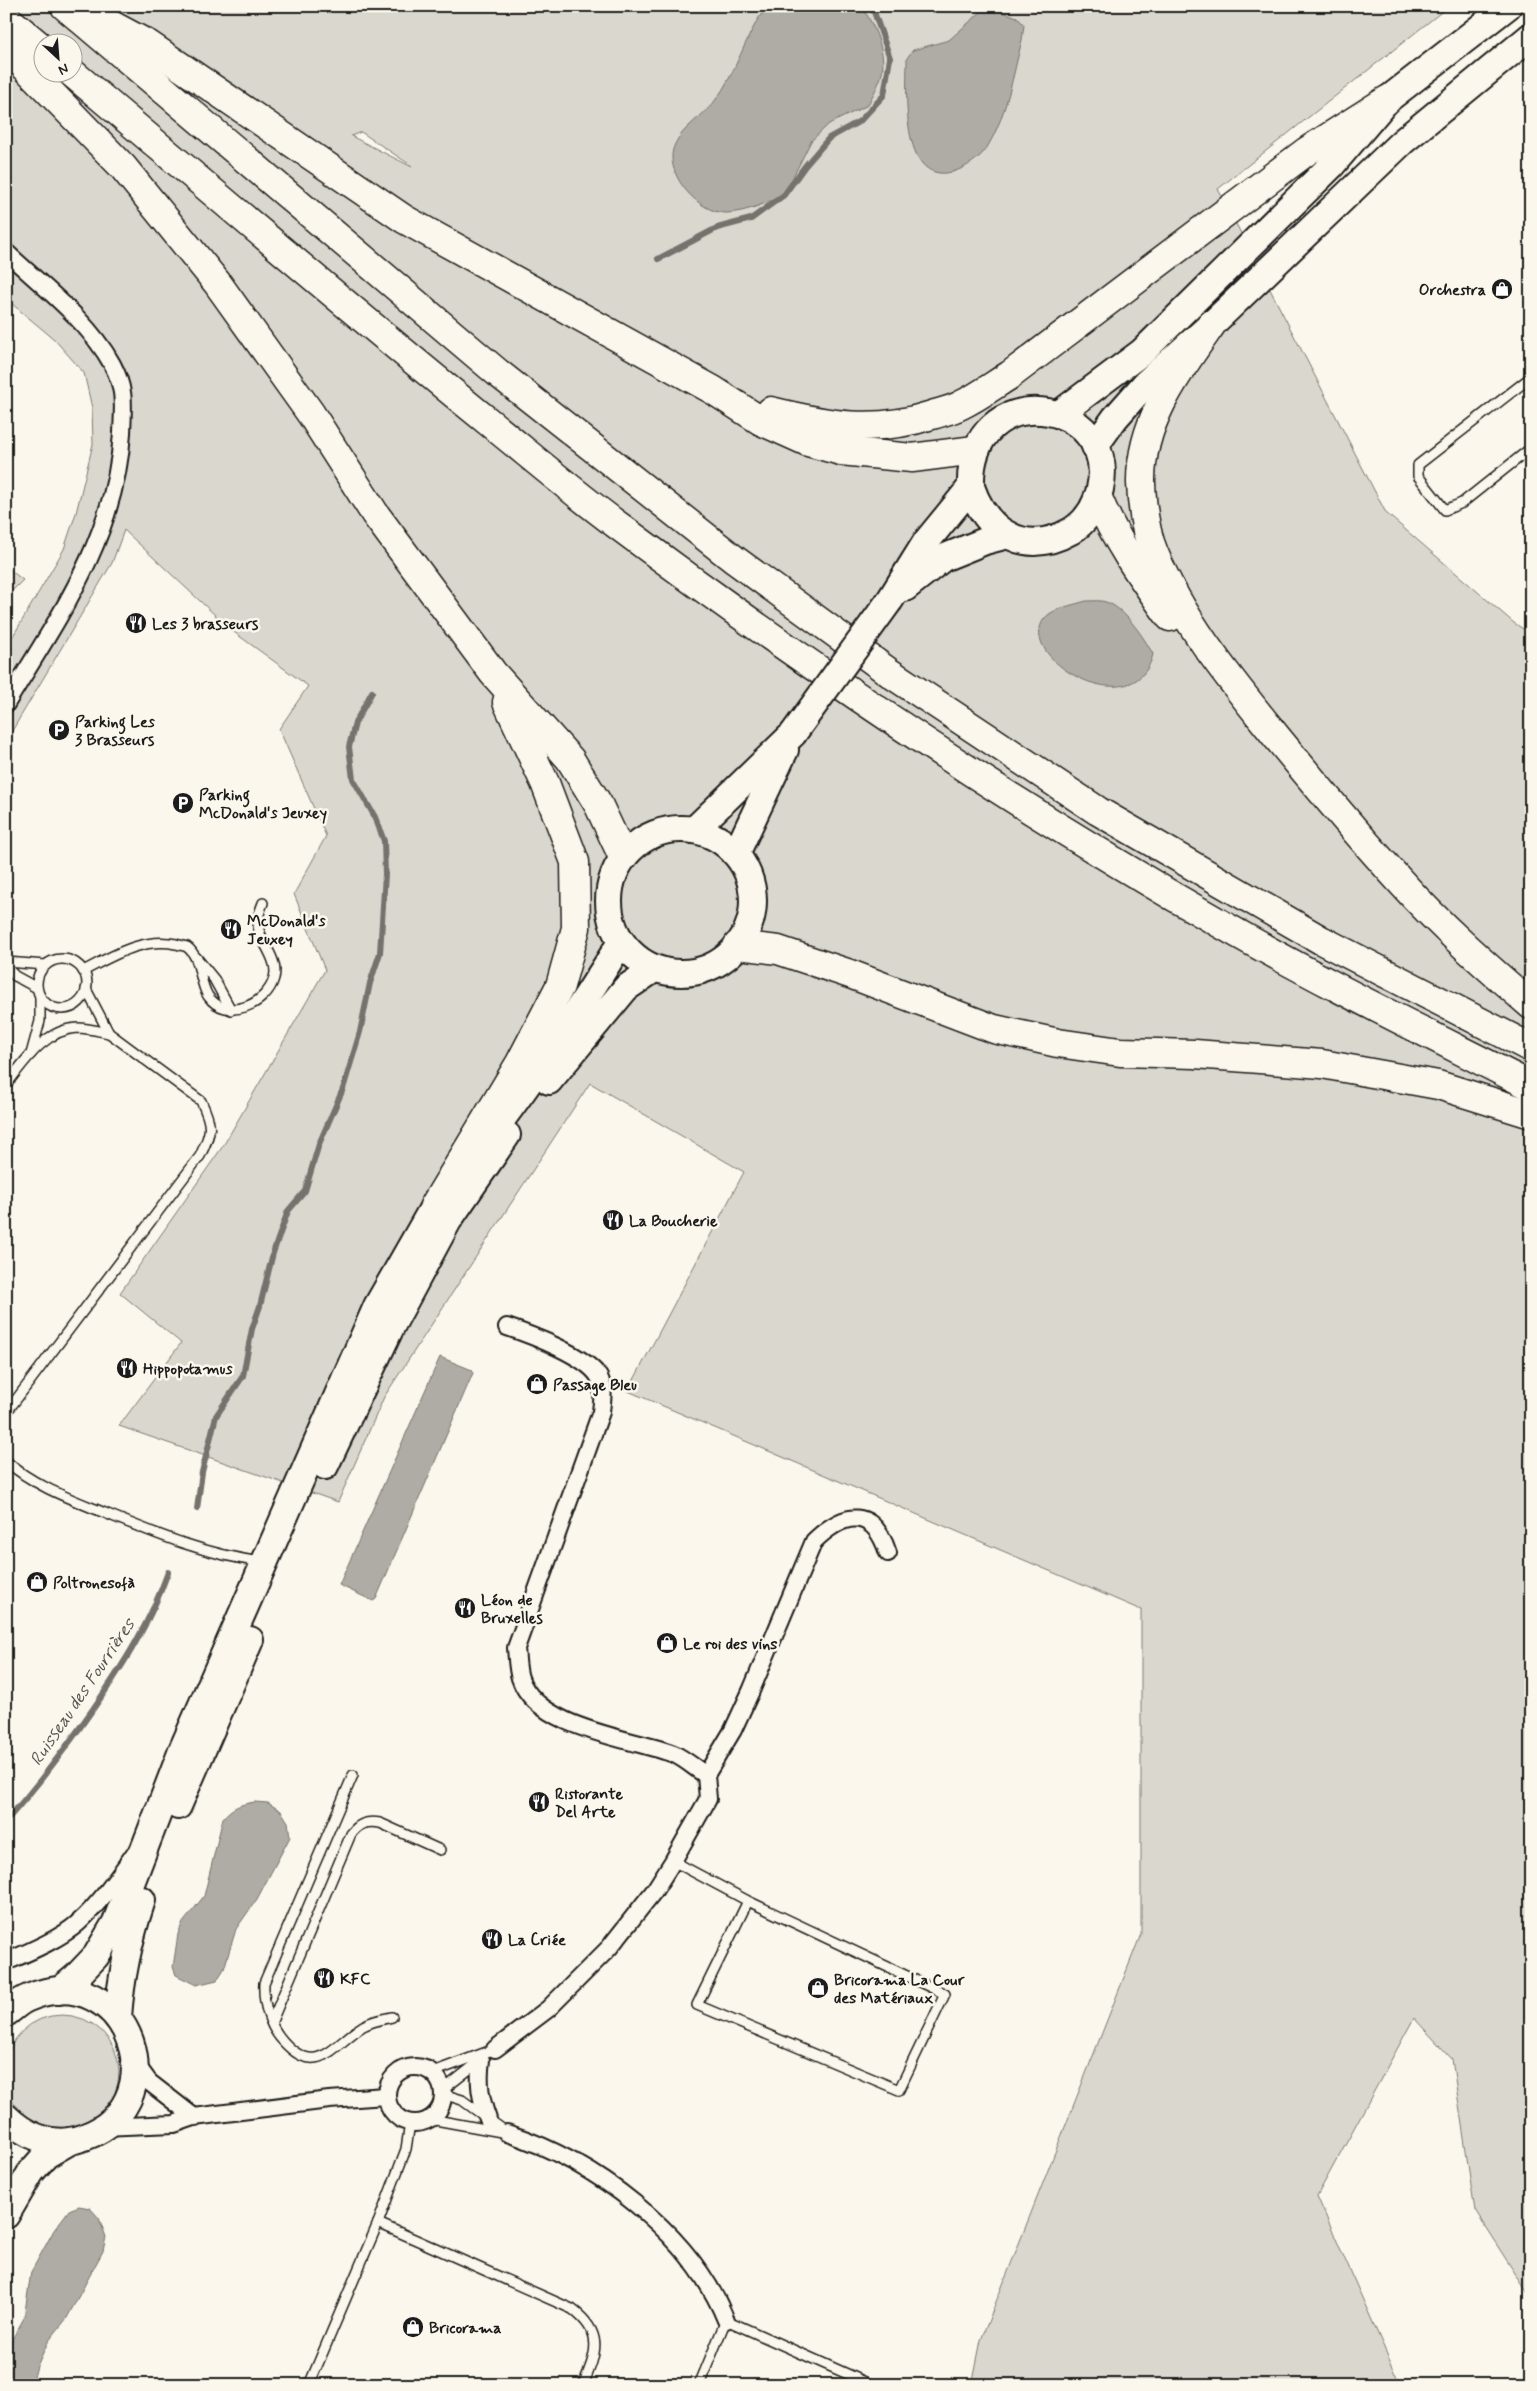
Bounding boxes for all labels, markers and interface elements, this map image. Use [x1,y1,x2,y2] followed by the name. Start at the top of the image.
[32,32,82,82] north arrow
[55,59,71,79] text: N
[1490,277,1514,301] shop icon: Orchestra
[1419,280,1486,301] place label: Orchestra
[124,611,148,635] restaurant icon: Les 3 brasseurs
[152,614,259,635] place label: Les 3 brasseurs
[75,712,156,751] place label: Parking Les 3 Brasseurs
[47,718,71,742] parking icon: Parking Les 3 Brasseurs
[199,785,328,824] place label: Parking McDonald's Jeuxey
[171,791,195,815] parking icon: Parking McDonald's Jeuxey
[247,911,326,950] place label: McDonald's Jeuxey
[219,917,243,941] restaurant icon: McDonald's Jeuxey
[601,1208,625,1232] restaurant icon: La Boucherie
[629,1211,718,1232] place label: La Boucherie
[115,1356,139,1380] restaurant icon: Hippopotamus
[143,1359,233,1380] place label: Hippopotamus
[525,1372,549,1396] shop icon: Passage Bleu
[553,1375,637,1397] place label: Passage Bleu
[25,1570,49,1594] shop icon: Poltronesofà
[53,1573,135,1594] place label: Poltronesofà
[481,1590,543,1629] place label: Léon de Bruxelles
[453,1596,477,1620] restaurant icon: Léon de Bruxelles
[25,1613,142,1771] water label: Ruisseau des Fourrières
[655,1631,679,1655] shop icon: Le roi des vins
[683,1634,777,1655] place label: Le roi des vins
[555,1784,623,1823] place label: Ristorante Del Arte
[527,1790,551,1814] restaurant icon: Ristorante Del Arte
[480,1927,504,1951] restaurant icon: La Criée
[508,1930,566,1951] place label: La Criée
[312,1966,336,1990] restaurant icon: KFC
[340,1969,371,1990] place label: KFC
[834,1970,965,2009] place label: Bricorama La Cour des Matériaux
[806,1976,830,2000] shop icon: Bricorama La Cour des Matériaux
[401,2315,425,2339] shop icon: Bricorama
[429,2318,502,2339] place label: Bricorama

